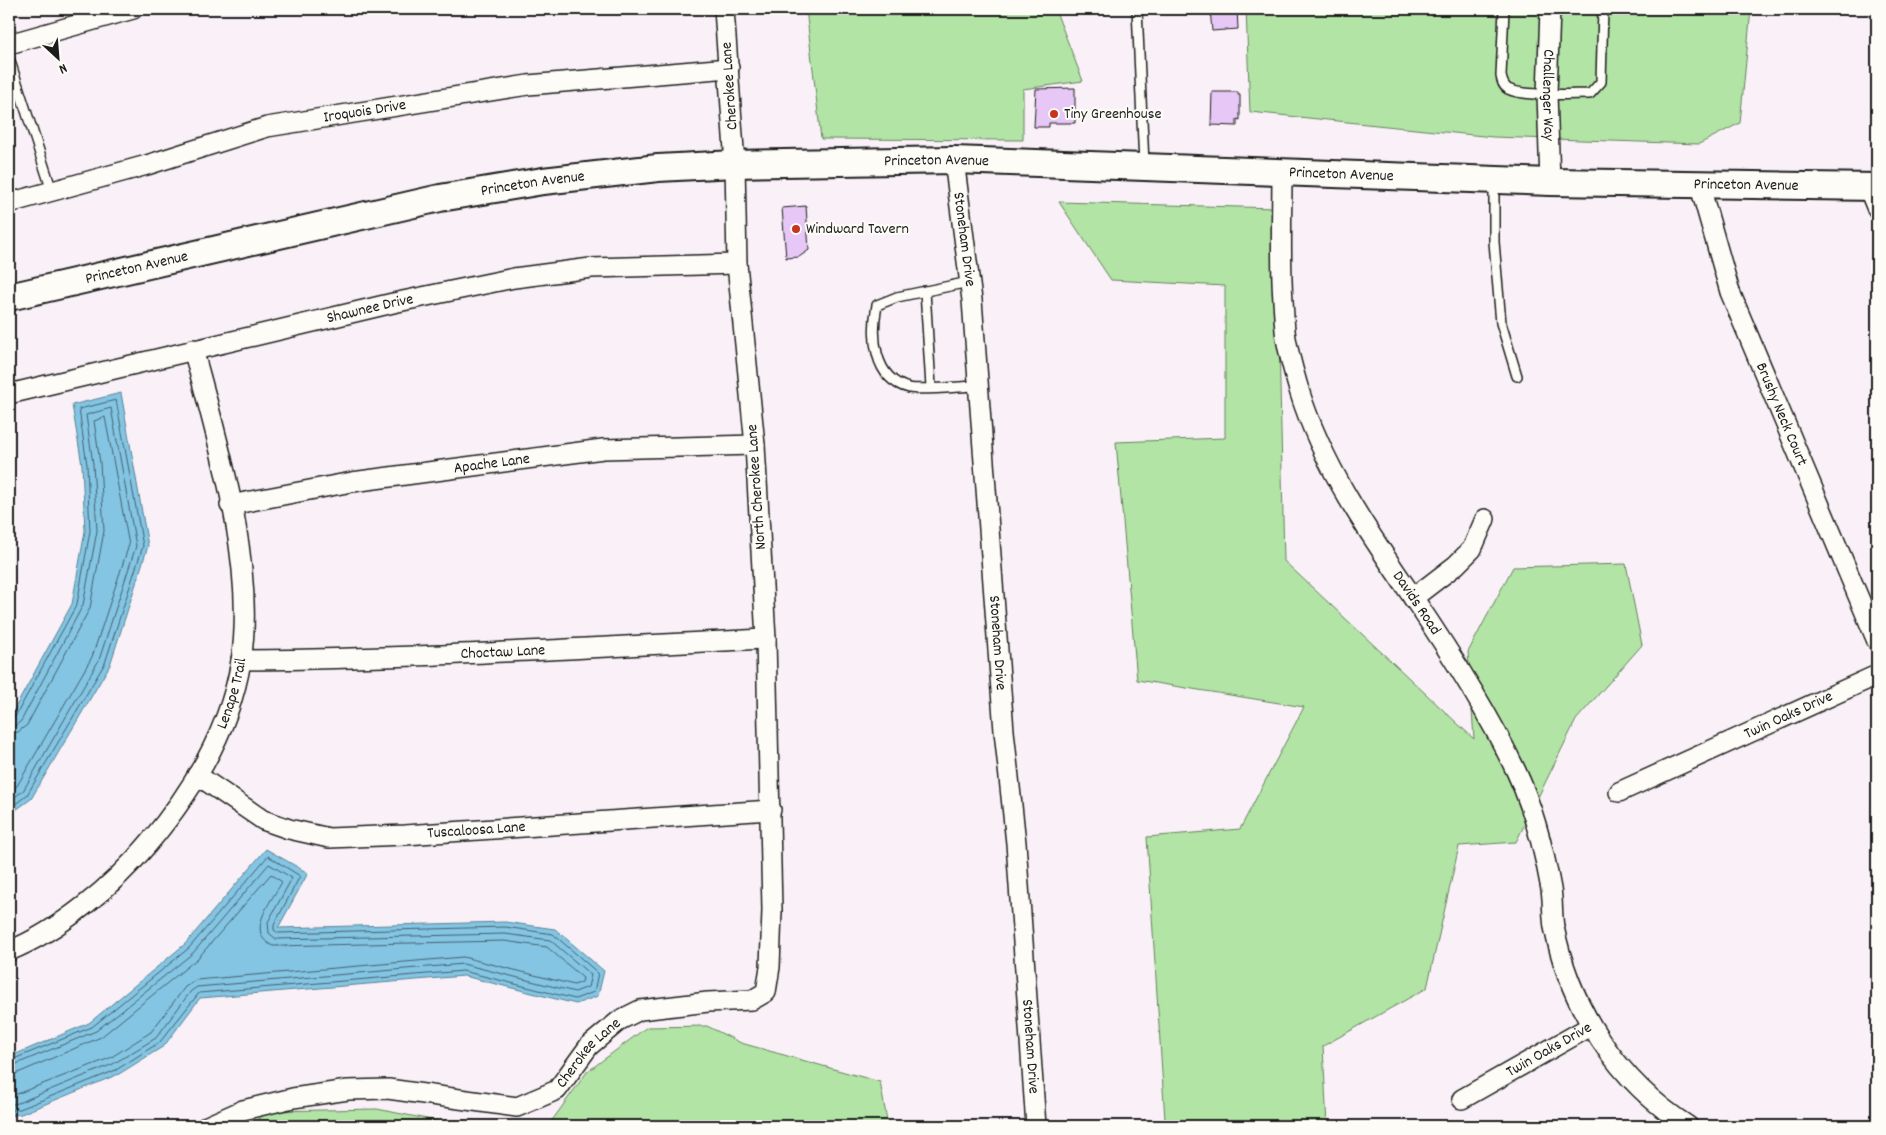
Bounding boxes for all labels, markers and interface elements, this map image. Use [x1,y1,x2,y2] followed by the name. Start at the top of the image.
[32,32,82,82] north arrow
[715,41,745,131] street label: Cherokee Lane
[1536,49,1560,142] street label: Challenger Way
[55,57,70,78] text: N
[322,93,408,129] street label: Iroquois Drive
[1064,103,1161,126] place label: Tiny Greenhouse
[1048,108,1060,120] marker: Tiny Greenhouse
[884,148,989,173] street label: Princeton Avenue
[1288,161,1394,188] street label: Princeton Avenue
[479,165,586,203] street label: Princeton Avenue
[1693,173,1799,197] street label: Princeton Avenue
[947,191,982,288] street label: Stoneham Drive
[806,218,909,241] place label: Windward Tavern
[790,223,802,235] marker: Windward Tavern
[83,245,190,291] street label: Princeton Avenue
[324,288,415,330] street label: Shawnee Drive
[1750,359,1814,470] street label: Brushy Neck Court
[741,423,773,551] street label: North Cherokee Lane
[452,447,531,480] street label: Apache Lane
[1387,566,1447,640] street label: Davids Road
[982,595,1012,691] street label: Stoneham Drive
[460,639,546,666] street label: Choctaw Lane
[211,656,253,733] street label: Lenape Trail
[1740,685,1837,745] street label: Twin Oaks Drive
[426,815,526,845] street label: Tuscaloosa Lane
[1016,998,1045,1095] street label: Stoneham Drive
[551,1012,626,1093] street label: Cherokee Lane
[1502,1016,1596,1083] street label: Twin Oaks Drive

